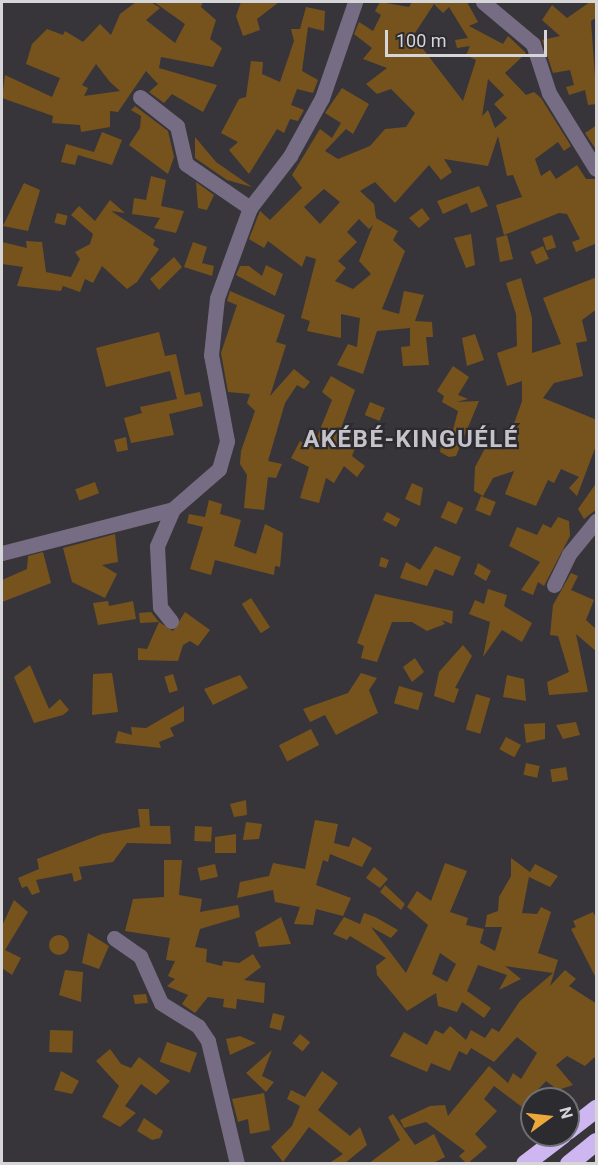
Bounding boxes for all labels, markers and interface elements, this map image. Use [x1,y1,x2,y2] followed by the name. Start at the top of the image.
[388,18,550,56] scale bar
[396,30,447,51] text: 100 m
[303,426,519,454] district label: AKÉBÉ-KINGUÉLÉ
[520,1087,580,1147] north arrow
[555,1105,577,1121] text: N

